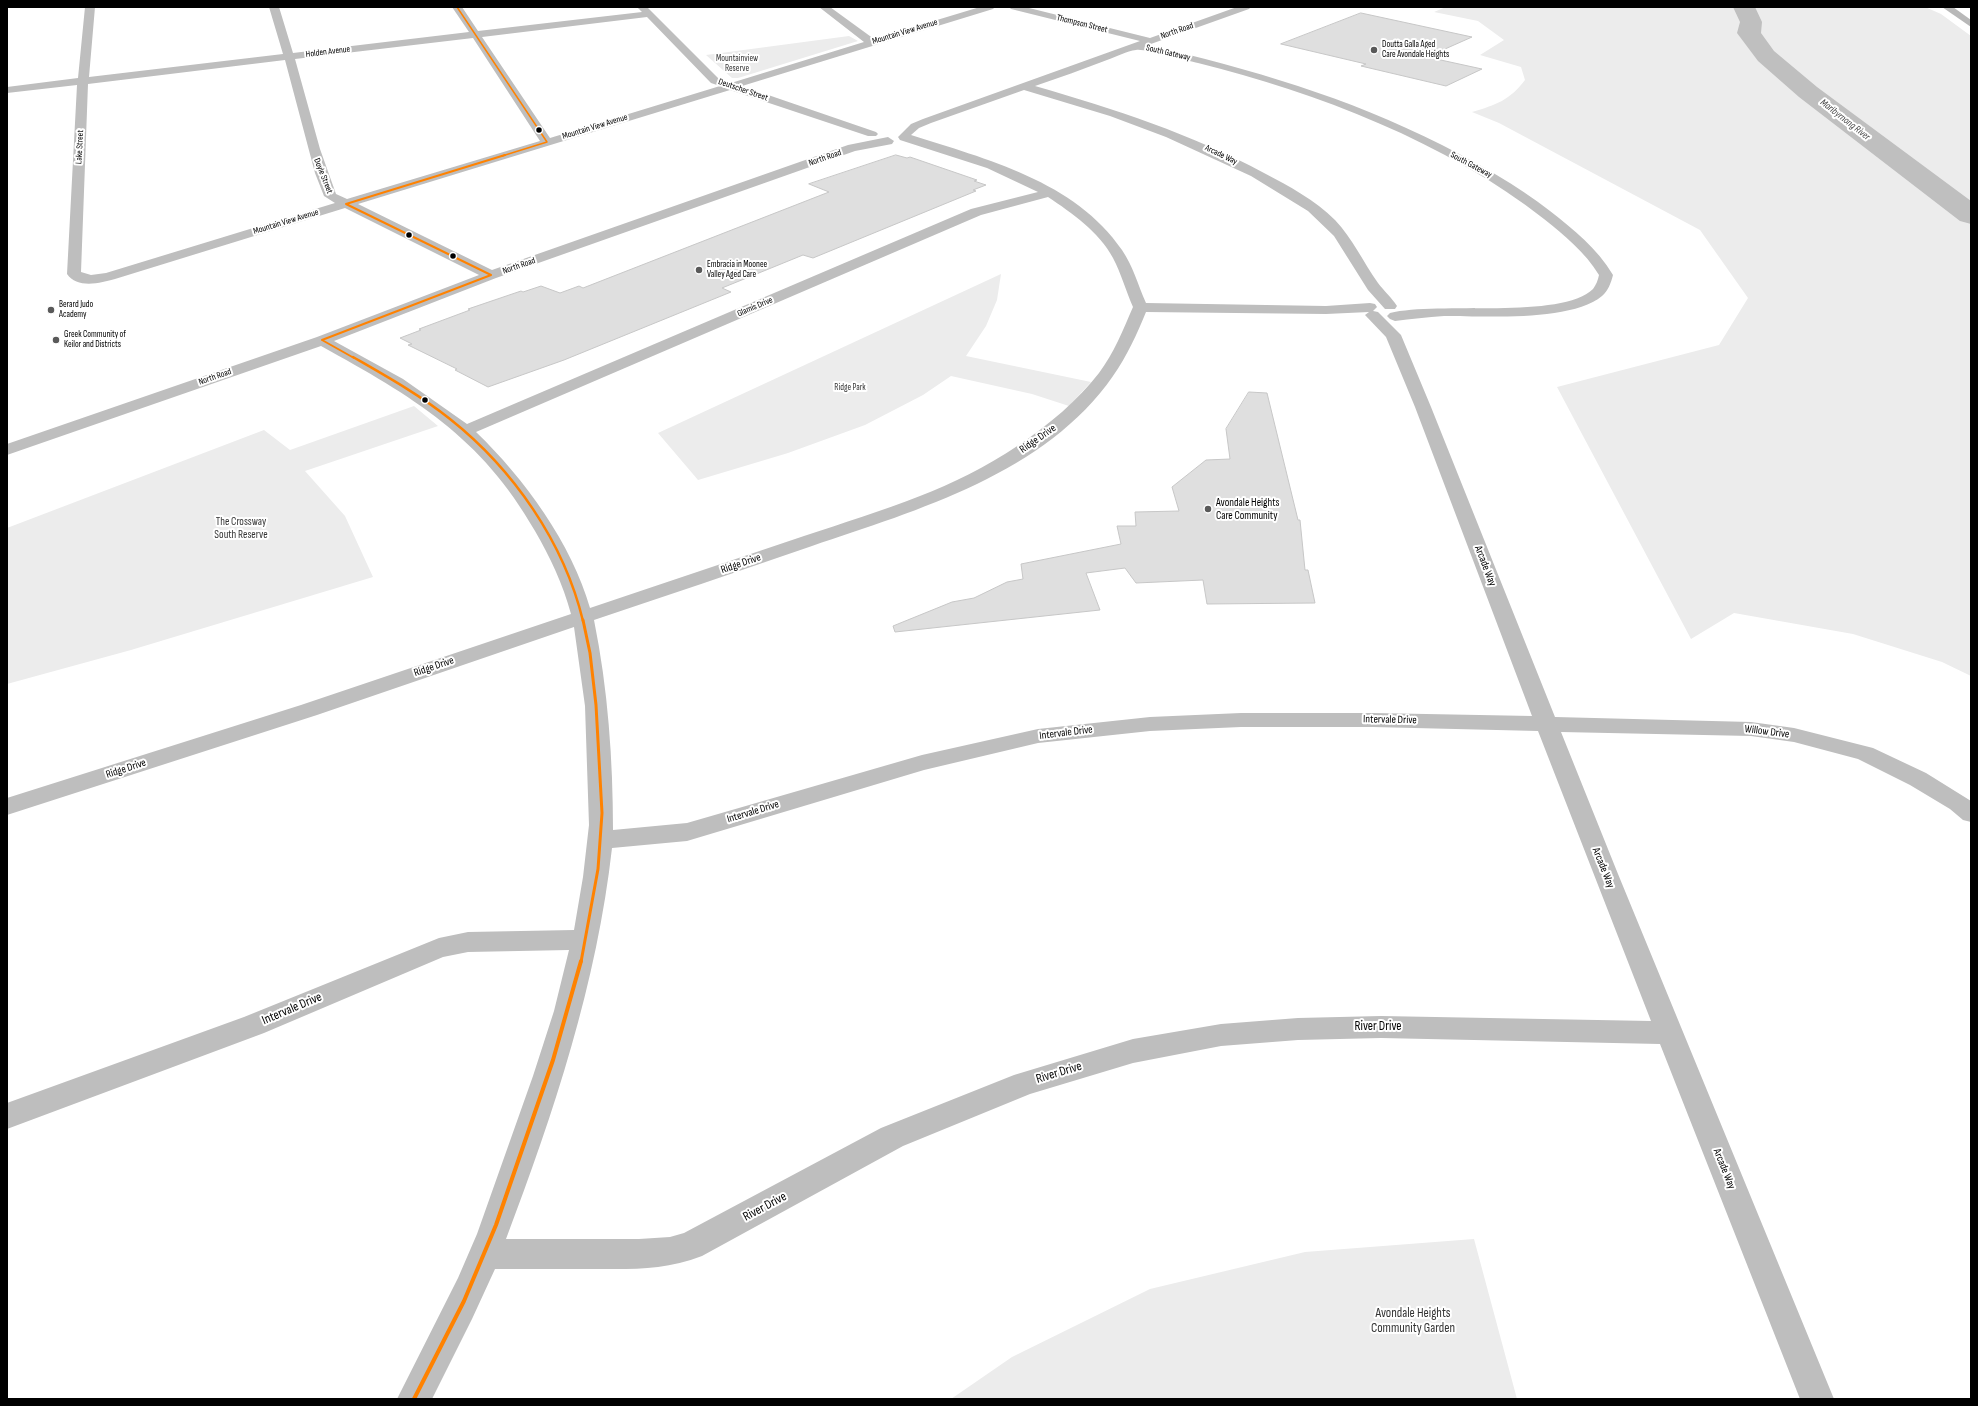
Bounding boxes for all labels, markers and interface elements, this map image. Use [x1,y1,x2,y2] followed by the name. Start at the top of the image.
[1056,12,1108,36] street label: Thompson Street
[871,17,939,47] street label: Mountain View Avenue
[1159,20,1195,42] street label: North Road
[1382,40,1449,61] place label: Doutta Galla Aged Care Avondale Heights
[1145,43,1191,63] street label: South Gateway
[305,44,351,60] street label: Holden Avenue
[1369,45,1379,55] marker: Doutta Galla Aged Care Avondale Heights
[716,54,758,75] park label: Mountainview Reserve
[717,76,769,104] street label: Deutscher Street
[1818,97,1872,143] water label: Maribyrnong River
[561,112,629,142] street label: Mountain View Avenue
[534,125,544,135] unlabelled marker
[74,130,86,164] street label: Lake Street
[1203,143,1239,167] street label: Arcade Way
[807,147,843,169] street label: North Road
[1448,150,1494,180] street label: South Gateway
[311,157,335,195] street label: Doyle Street
[252,207,320,237] street label: Mountain View Avenue
[404,230,414,240] unlabelled marker
[448,251,458,261] unlabelled marker
[501,255,537,277] street label: North Road
[707,260,767,281] place label: Embracia in Moonee Valley Aged Care
[694,265,704,275] marker: Embracia in Moonee Valley Aged Care
[736,295,774,319] street label: Glamis Drive
[59,300,93,321] place label: Berard Judo Academy
[46,305,56,315] marker: Berard Judo Academy
[64,330,126,351] place label: Greek Community of Keilor and Districts
[51,335,61,345] marker: Greek Community of Keilor and Districts
[197,366,233,388] street label: North Road
[834,383,866,393] park label: Ridge Park
[420,395,430,405] unlabelled marker
[1017,422,1059,456] street label: Ridge Drive
[1216,496,1280,522] place label: Avondale Heights Care Community
[1203,504,1213,514] marker: Avondale Heights Care Community
[214,515,268,541] park label: The Crossway South Reserve
[1471,544,1499,588] street label: Arcade Way
[719,551,763,577] street label: Ridge Drive
[412,654,456,680] street label: Ridge Drive
[1363,713,1417,727] street label: Intervale Drive
[1039,723,1093,743] street label: Intervale Drive
[1744,723,1790,741] street label: Willow Drive
[104,756,148,782] street label: Ridge Drive
[725,798,781,826] street label: Intervale Drive
[1589,846,1617,890] street label: Arcade Way
[260,989,324,1029] street label: Intervale Drive
[1354,1019,1402,1035] street label: River Drive
[1034,1059,1084,1087] street label: River Drive
[1710,1147,1738,1191] street label: Arcade Way
[741,1189,789,1225] street label: River Drive
[1371,1306,1455,1337] park label: Avondale Heights Community Garden

